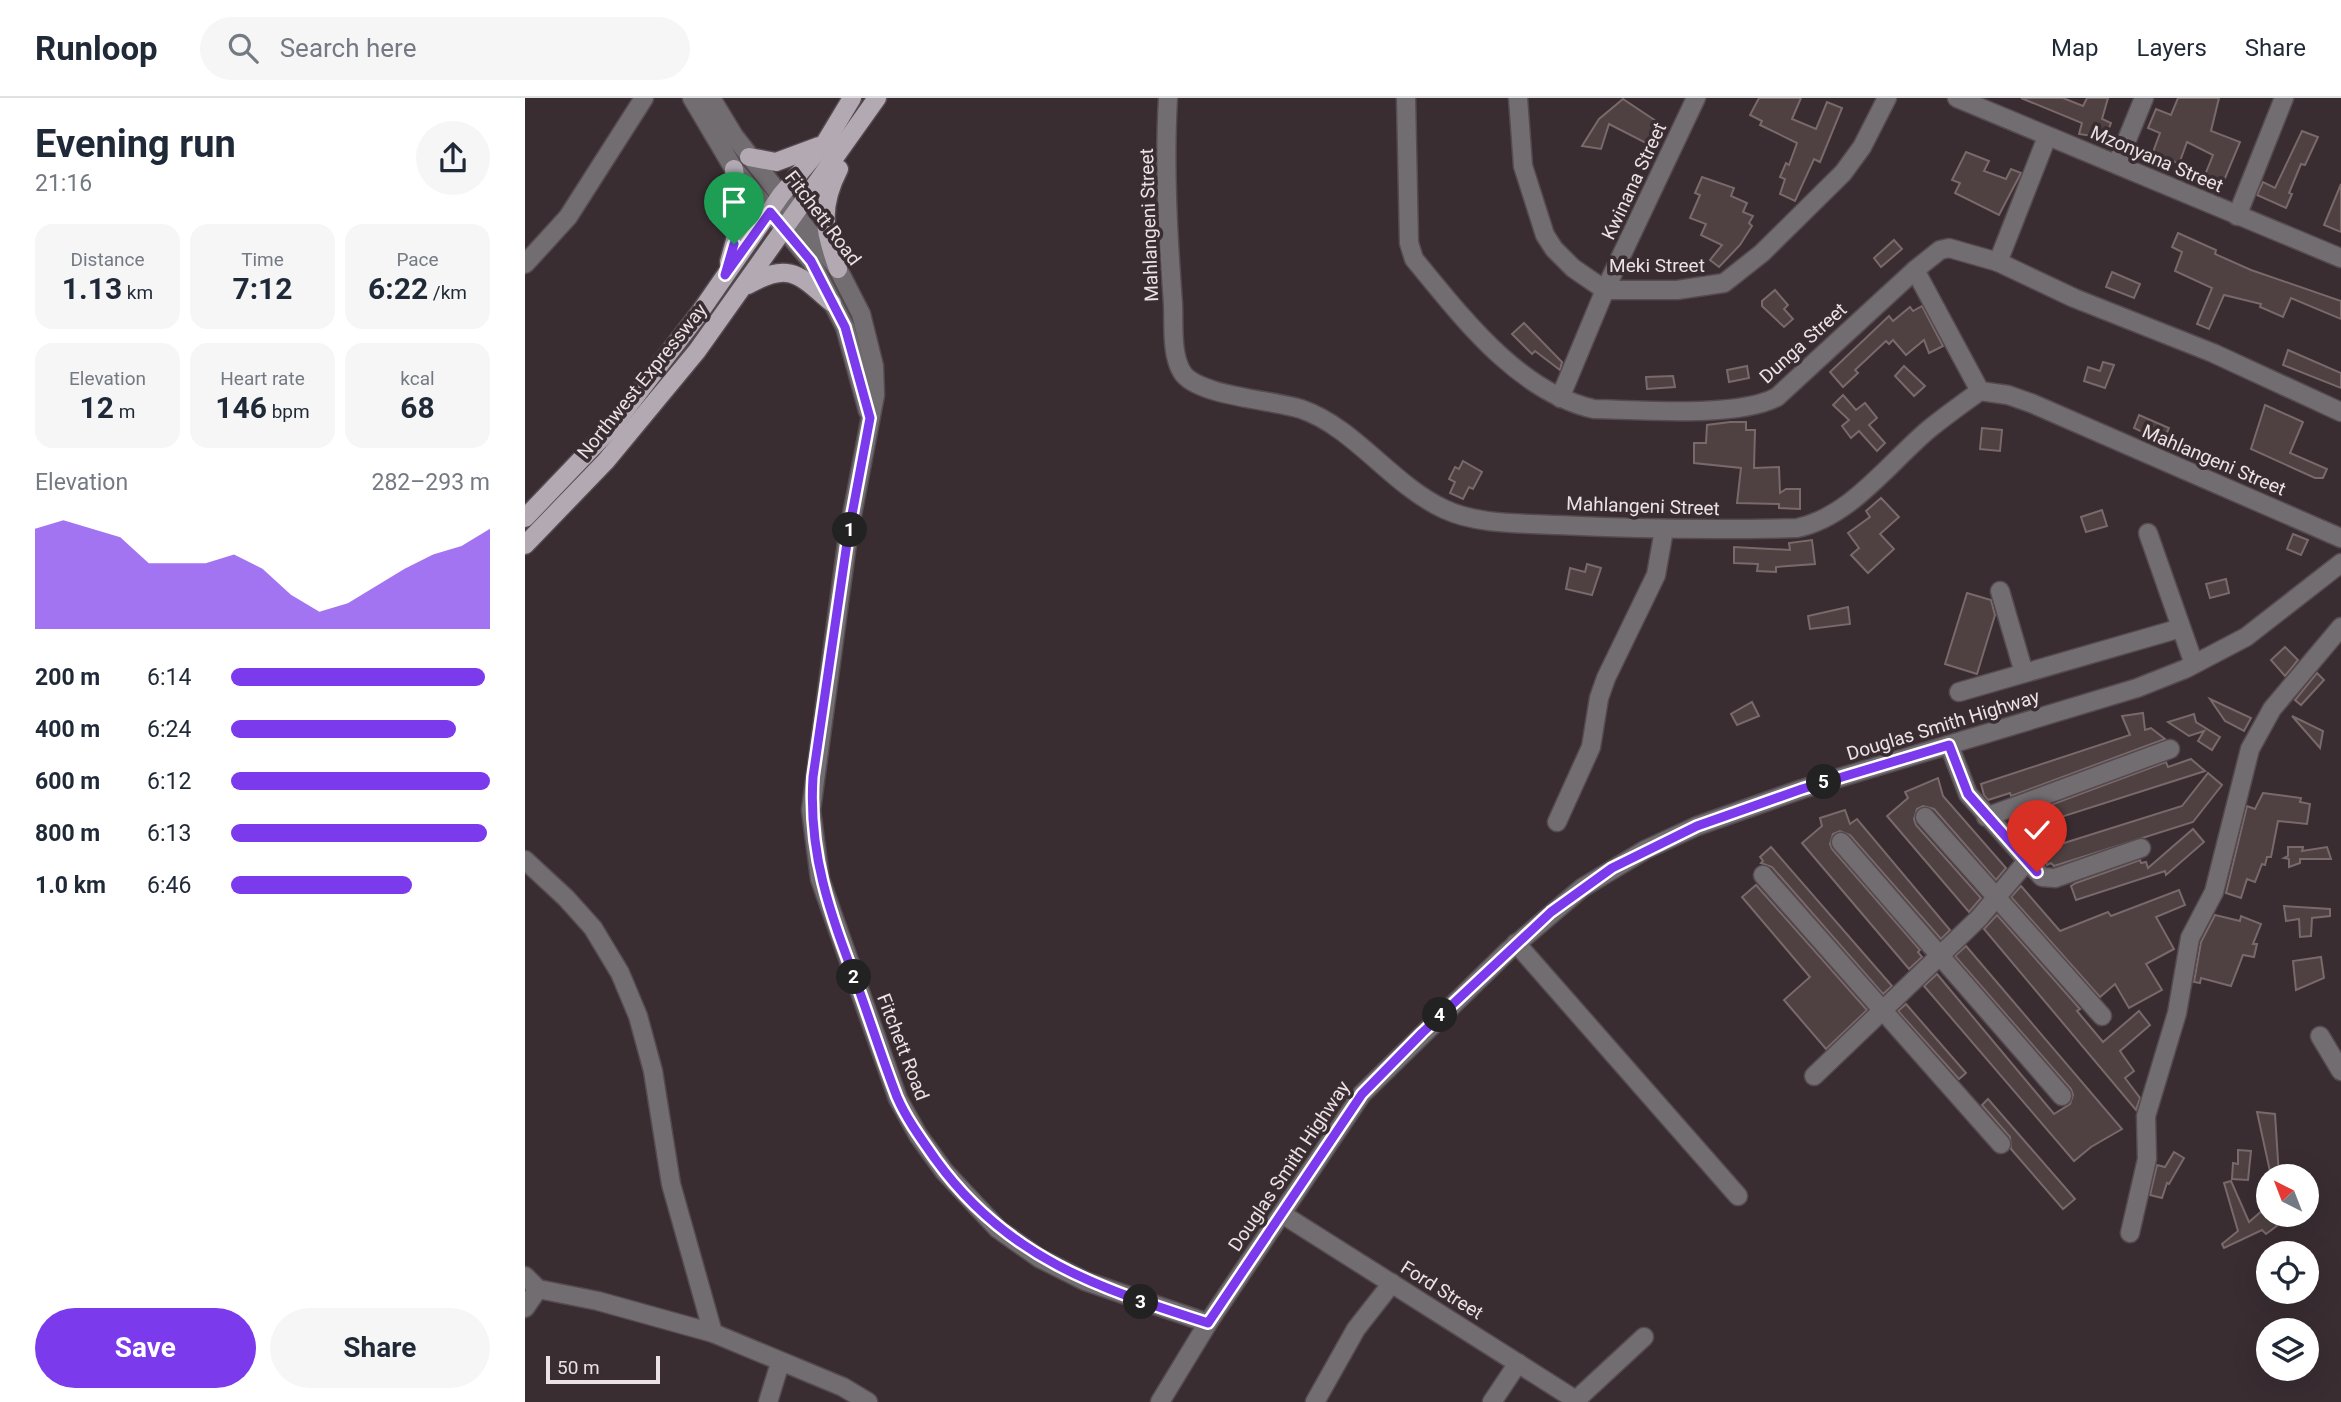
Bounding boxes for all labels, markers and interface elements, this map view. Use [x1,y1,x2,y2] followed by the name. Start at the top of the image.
[200,17,690,80] search box
[35,29,158,68] text: Runloop
[224,29,262,67] icon: search
[280,33,416,63] text: Search here
[2051,34,2099,62] text: Map
[2137,34,2207,62] text: Layers
[2245,34,2306,62] text: Share
[1597,119,1671,243] street label: Kwinana Street
[416,121,490,195] button: share
[2087,121,2227,197] street label: Mzonyana Street
[35,122,236,166] text: Evening run
[1135,148,1163,302] street label: Mahlangeni Street
[780,166,866,270] street label: Fitchett Road
[35,170,92,197] text: 21:16
[704,172,764,244] pin
[715,183,753,221] icon: arrive
[71,248,144,271] text: Distance
[241,248,284,271] text: Time
[396,248,439,271] text: Pace
[1609,254,1705,277] street label: Meki Street
[62,271,122,306] text: 1.13
[232,271,293,306] text: 7:12
[368,271,428,306] text: 6:22
[122,281,153,304] text: km
[428,281,467,304] text: /km
[1755,298,1851,388] street label: Dunga Street
[572,299,712,463] street label: Northwest Expressway
[69,367,146,390] text: Elevation
[220,367,305,390] text: Heart rate
[400,367,435,390] text: kcal
[80,390,114,425] text: 12
[215,390,267,425] text: 146
[400,390,435,425] text: 68
[114,400,135,423] text: m
[267,400,310,423] text: bpm
[2139,419,2289,501] street label: Mahlangeni Street
[35,469,128,496] text: Elevation
[371,469,490,496] text: 282–293 m
[1566,492,1720,520] street label: Mahlangeni Street
[833,512,867,548] pin: 1
[844,518,855,541] text: 1
[35,664,100,691] text: 200 m
[147,664,191,691] text: 6:14
[1844,685,2042,765] street label: Douglas Smith Highway
[35,716,100,743] text: 400 m
[147,716,191,743] text: 6:24
[1807,764,1841,800] pin: 5
[35,768,100,795] text: 600 m
[147,768,191,795] text: 6:12
[1818,770,1829,793] text: 5
[2007,800,2067,872] pin
[2018,811,2056,849] icon: check
[35,820,100,847] text: 800 m
[147,820,191,847] text: 6:13
[35,872,106,899] text: 1.0 km
[147,872,191,899] text: 6:46
[837,960,871,994] pin: 2
[848,965,859,988] text: 2
[872,990,934,1104] street label: Fitchett Road
[1423,998,1457,1032] pin: 4
[1434,1003,1445,1026] text: 4
[1223,1076,1355,1256] street label: Douglas Smith Highway
[2256,1164,2319,1227] north arrow
[2256,1164,2319,1381] map controls
[2256,1241,2319,1304] button: locate
[1396,1256,1488,1324] street label: Ford Street
[1123,1284,1159,1320] pin: 3
[1135,1290,1146,1313] text: 3
[35,1308,256,1388] button: Save
[270,1308,490,1388] button: Share
[2256,1318,2319,1381] button: layers
[546,1353,660,1385] scale bar
[557,1356,600,1379] text: 50 m

